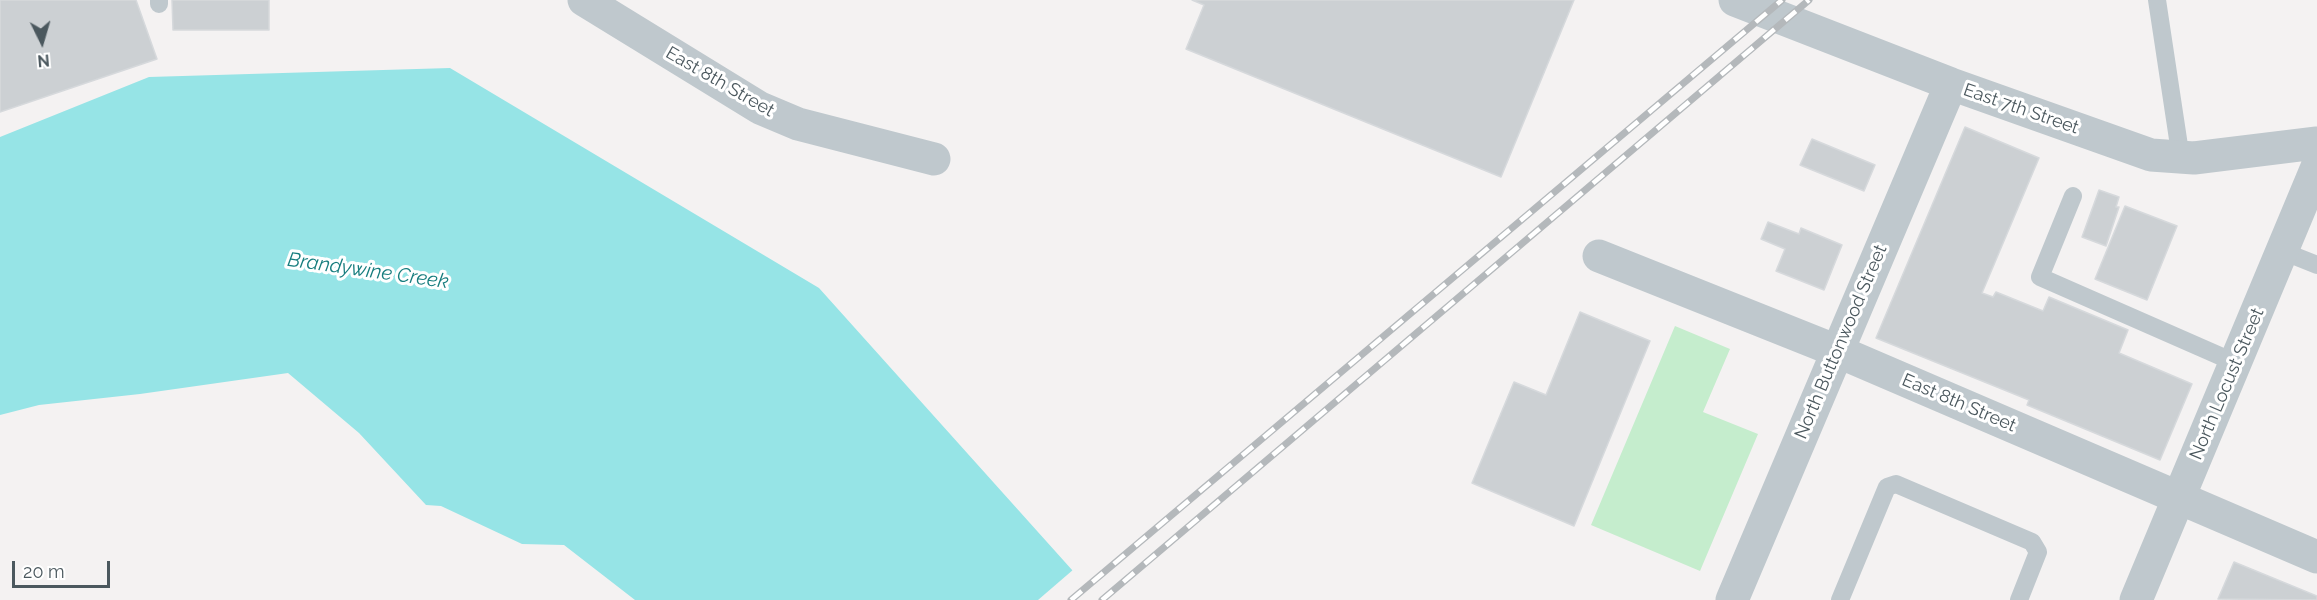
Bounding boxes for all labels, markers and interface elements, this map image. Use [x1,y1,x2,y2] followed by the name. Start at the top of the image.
[12,12,72,72] north arrow
[662,42,778,122] street label: East 8th Street
[37,50,51,70] text: N
[1960,79,2082,139] street label: East 7th Street
[1790,242,1892,442] street label: North Buttonwood Street
[286,248,450,294] water label: Brandywine Creek
[2185,305,2269,463] street label: North Locust Street
[1899,369,2019,437] street label: East 8th Street
[15,549,112,587] scale bar
[23,561,65,582] text: 20 m

